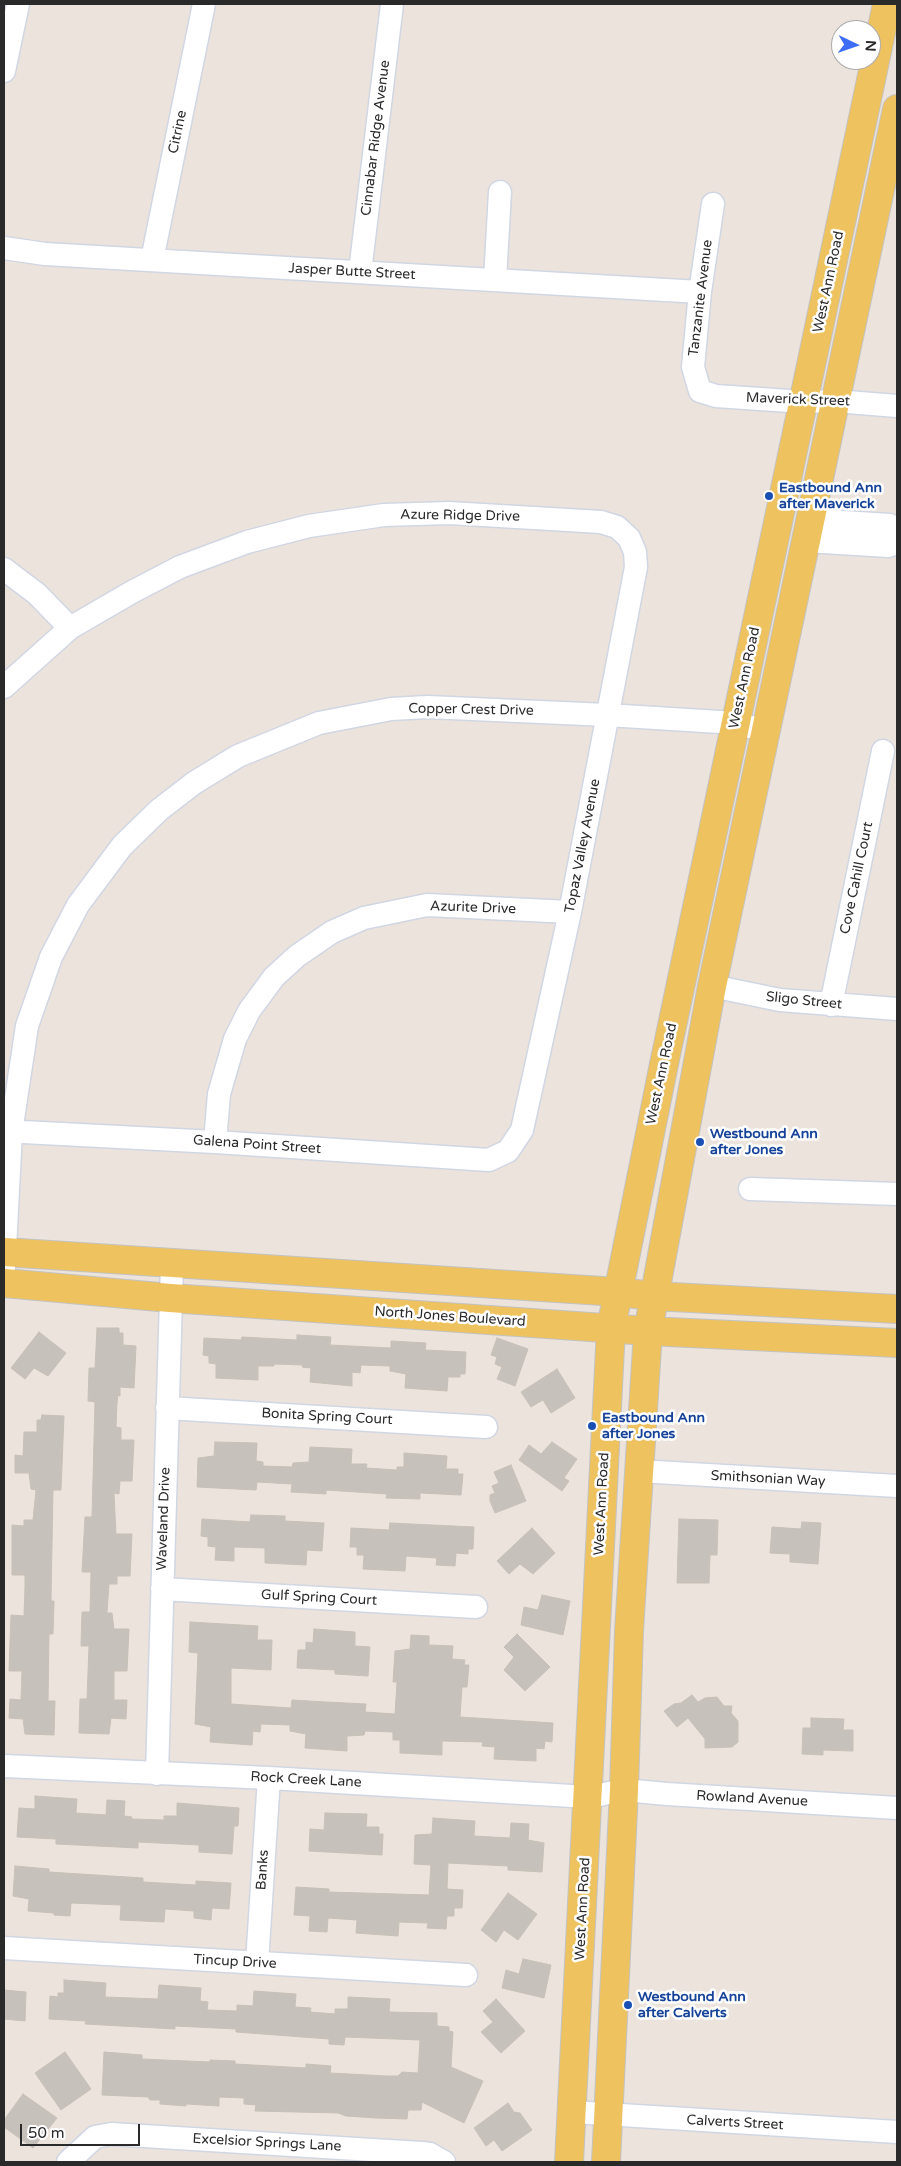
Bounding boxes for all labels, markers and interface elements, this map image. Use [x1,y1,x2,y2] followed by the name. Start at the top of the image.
[831,20,881,70] north arrow
[862,40,879,52] text: N
[358,59,394,217] street label: Cinnabar Ridge Avenue
[165,109,191,155] street label: Citrine
[810,230,848,334] street label: West Ann Road
[685,239,717,357] street label: Tanzanite Avenue
[288,260,416,284] street label: Jasper Butte Street
[746,390,850,410] street label: Maverick Street
[779,480,882,512] place label: Eastbound Ann after Maverick
[763,490,775,502] marker: Eastbound Ann after Maverick
[400,507,520,525] street label: Azure Ridge Drive
[726,626,764,730] street label: West Ann Road
[408,701,534,719] street label: Copper Crest Drive
[562,777,604,915] street label: Topaz Valley Avenue
[837,820,877,936] street label: Cove Cahill Court
[430,898,516,918] street label: Azurite Drive
[765,989,843,1013] street label: Sligo Street
[643,1022,681,1126] street label: West Ann Road
[710,1126,818,1158] place label: Westbound Ann after Jones
[192,1132,322,1158] street label: Galena Point Street
[694,1136,706,1148] marker: Westbound Ann after Jones
[374,1303,526,1331] street label: North Jones Boulevard
[261,1405,393,1429] street label: Bonita Spring Court
[602,1410,705,1442] place label: Eastbound Ann after Jones
[586,1420,598,1432] marker: Eastbound Ann after Jones
[591,1452,613,1556] street label: West Ann Road
[154,1467,174,1571] street label: Waveland Drive
[710,1468,826,1490] street label: Smithsonian Way
[261,1587,377,1609] street label: Gulf Spring Court
[250,1769,362,1791] street label: Rock Creek Lane
[696,1788,808,1810] street label: Rowland Avenue
[253,1849,273,1891] street label: Banks
[572,1857,594,1961] street label: West Ann Road
[193,1951,277,1973] street label: Tincup Drive
[638,1989,746,2021] place label: Westbound Ann after Calverts
[622,1999,634,2011] marker: Westbound Ann after Calverts
[686,2112,784,2134] street label: Calverts Street
[22,2114,142,2146] scale bar
[28,2124,65,2142] text: 50 m
[192,2131,342,2155] street label: Excelsior Springs Lane

